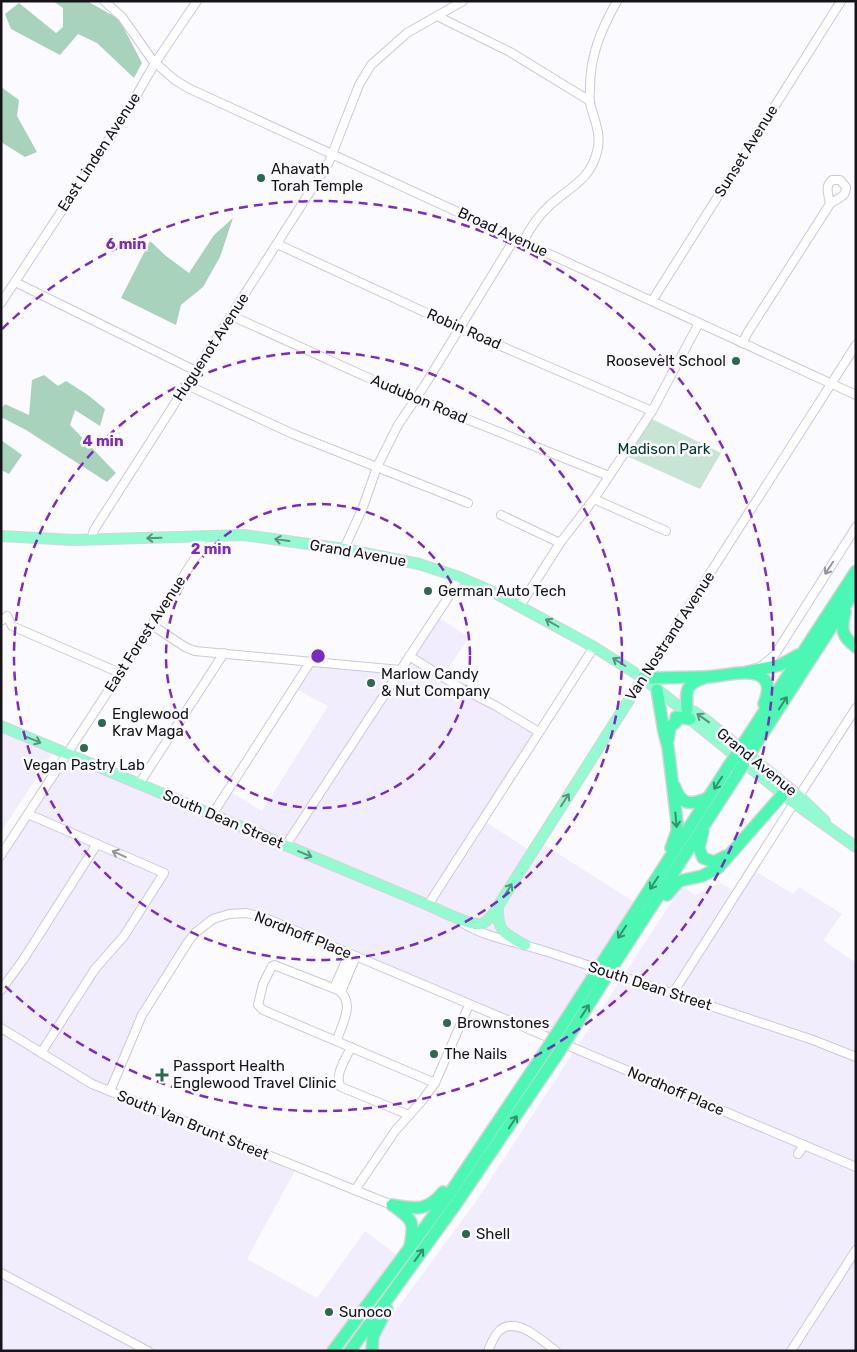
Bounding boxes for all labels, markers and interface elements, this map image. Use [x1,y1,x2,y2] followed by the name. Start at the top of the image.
[54,89,144,215] street label: East Linden Avenue
[711,102,781,200] street label: Sunset Avenue
[271,160,363,195] place label: Ahavath Torah Temple
[255,172,267,184] marker: Ahavath Torah Temple
[455,203,551,261] street label: Broad Avenue
[106,235,146,253] text: 6 min
[169,289,253,405] street label: Huguenot Avenue
[424,305,504,353] street label: Robin Road
[606,352,726,370] place label: Roosevelt School
[730,355,742,367] marker: Roosevelt School
[368,371,470,427] street label: Audubon Road
[82,432,124,450] text: 4 min
[618,440,711,458] park label: Madison Park
[146,533,162,543] one-way arrow
[274,534,290,544] one-way arrow
[308,536,408,570] street label: Grand Avenue
[191,540,231,558] text: 2 min
[824,561,834,575] one-way arrow
[622,568,718,704] street label: Van Nostrand Avenue
[101,572,189,696] street label: East Forest Avenue
[438,582,566,600] place label: German Auto Tech
[422,585,434,597] marker: German Auto Tech
[545,618,559,628] one-way arrow
[309,647,327,665] centre of rings
[612,657,626,667] one-way arrow
[381,665,490,700] place label: Marlow Candy & Nut Company
[365,677,377,689] marker: Marlow Candy & Nut Company
[778,696,788,710] one-way arrow
[112,705,189,740] place label: Englewood Krav Maga
[697,713,711,724] one-way arrow
[96,717,108,729] marker: Englewood Krav Maga
[713,724,801,800] street label: Grand Avenue
[26,736,41,746] one-way arrow
[78,742,90,754] marker: Vegan Pastry Lab
[23,756,145,774] place label: Vegan Pastry Lab
[713,775,723,789] one-way arrow
[160,786,286,852] street label: South Dean Street
[560,794,570,808] one-way arrow
[672,812,681,828] one-way arrow
[112,848,127,858] one-way arrow
[297,849,312,859] one-way arrow
[648,876,658,890] one-way arrow
[504,884,514,898] one-way arrow
[252,907,354,963] street label: Nordhoff Place
[617,925,627,939] one-way arrow
[586,958,714,1014] street label: South Dean Street
[580,1004,590,1018] one-way arrow
[457,1014,550,1032] place label: Brownstones
[441,1017,453,1029] marker: Brownstones
[444,1045,508,1063] place label: The Nails
[428,1048,440,1060] marker: The Nails
[173,1057,336,1092] place label: Passport Health Englewood Travel Clinic
[625,1063,727,1119] street label: Nordhoff Place
[155,1068,169,1082] marker: Passport Health Englewood Travel Clinic
[115,1086,272,1164] street label: South Van Brunt Street
[508,1115,518,1129] one-way arrow
[476,1225,510,1243] place label: Shell
[460,1228,472,1240] marker: Shell
[414,1248,424,1262] one-way arrow
[339,1303,392,1321] place label: Sunoco
[323,1306,335,1318] marker: Sunoco

